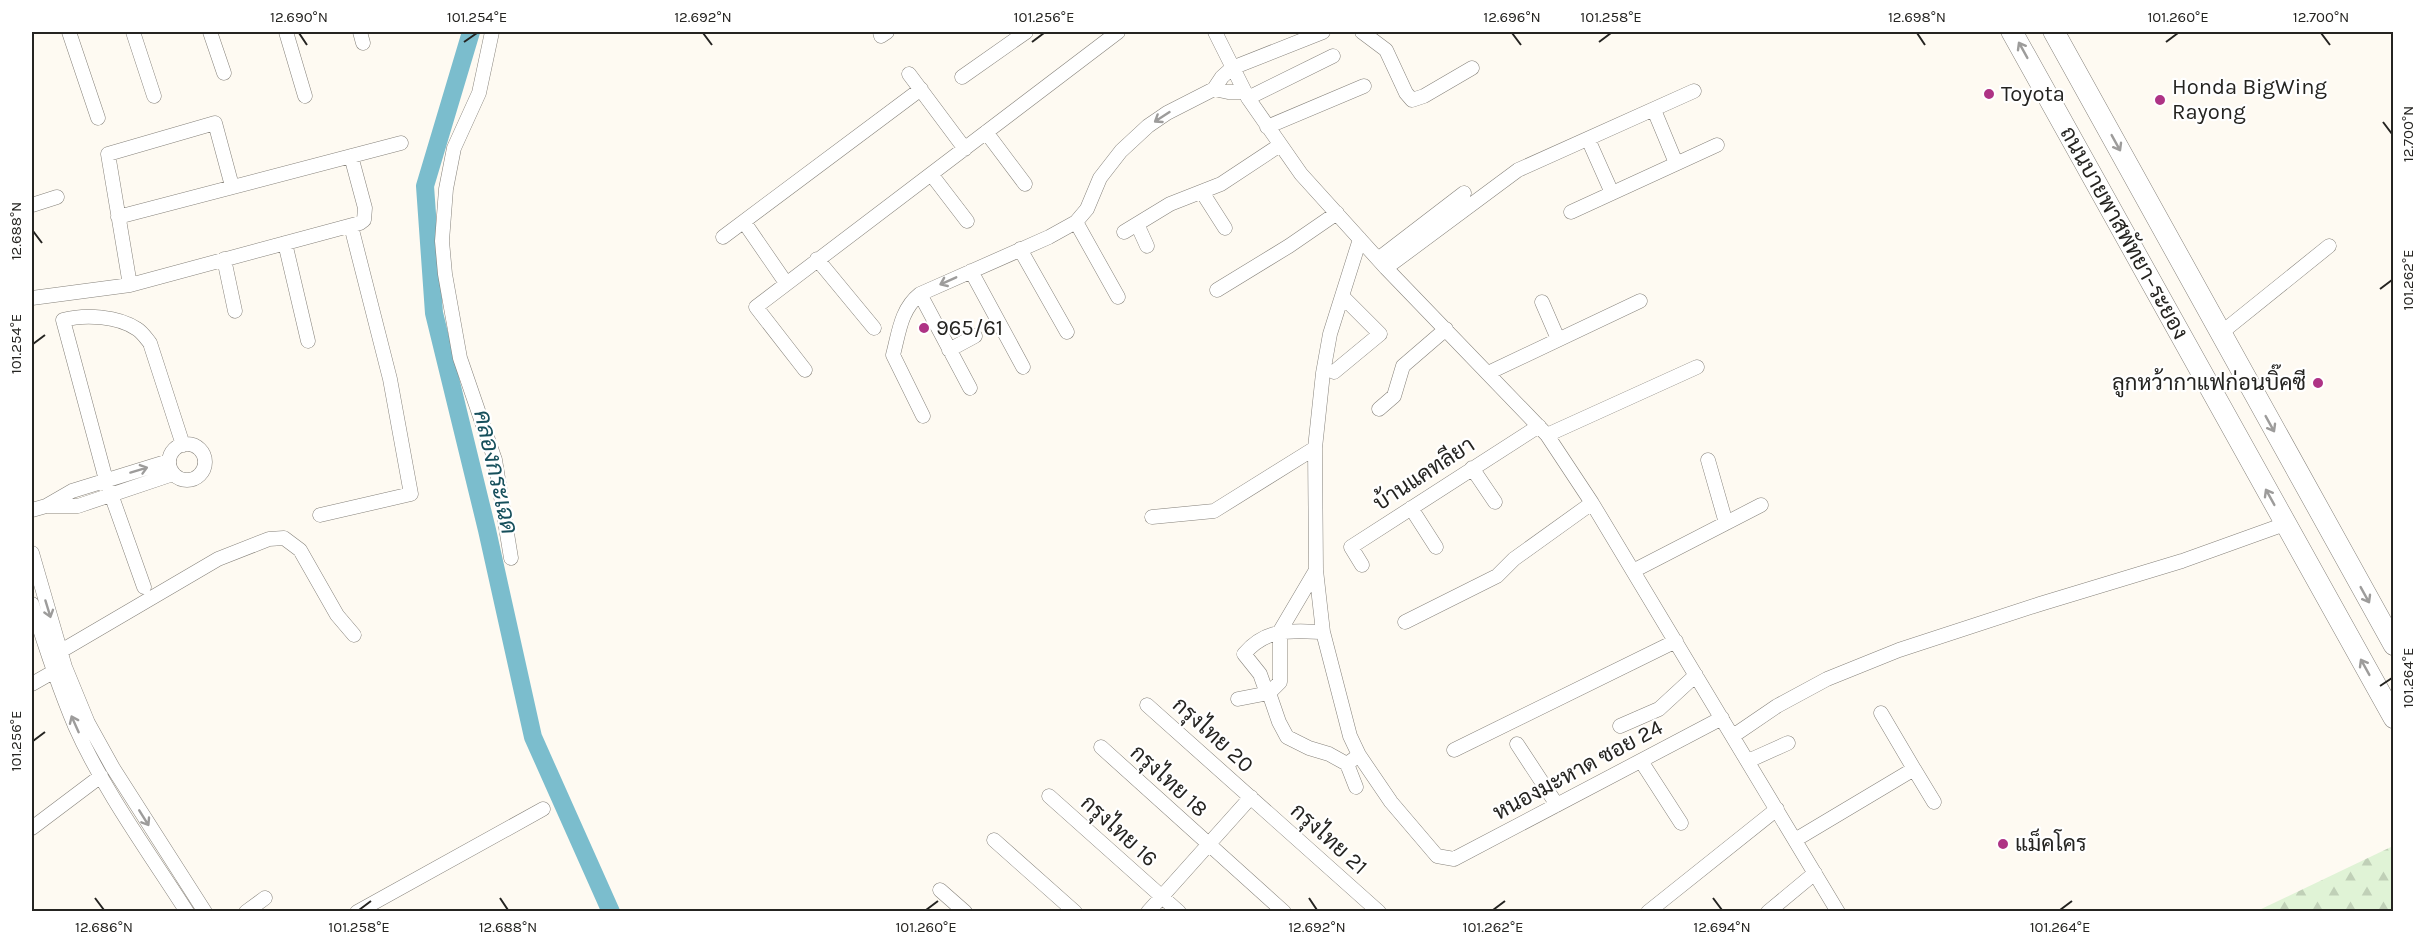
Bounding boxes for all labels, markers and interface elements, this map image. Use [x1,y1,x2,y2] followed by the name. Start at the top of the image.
[270,8,328,26] text: 12.690°N
[447,8,507,26] text: 101.254°E
[674,8,732,26] text: 12.692°N
[1014,8,1074,26] text: 101.256°E
[1483,8,1541,26] text: 12.696°N
[1580,8,1642,26] text: 101.258°E
[1888,8,1946,26] text: 12.698°N
[2147,8,2209,26] text: 101.260°E
[2293,8,2349,26] text: 12.700°N
[2017,42,2028,60] one-way arrow
[2172,74,2328,125] place label: Honda BigWing Rayong
[2001,81,2065,107] place label: Toyota
[1982,87,1996,101] marker: Toyota
[2153,93,2167,107] marker: Honda BigWing Rayong
[2399,106,2417,162] text: 12.700°N
[1154,111,1171,123] one-way arrow
[2055,122,2194,344] street label: ถนนบายพาสพัทยา–ระยอง
[2110,134,2122,151] one-way arrow
[7,202,25,260] text: 12.688°N
[2399,249,2417,311] text: 101.262°E
[940,275,958,287] one-way arrow
[7,314,25,374] text: 101.254°E
[936,315,1003,341] place label: 965/61
[917,321,931,335] marker: 965/61
[2112,364,2306,398] place label: ลูกหว้ากาแฟก่อนบิ๊คซี
[2311,376,2325,390] marker: ลูกหว้ากาแฟก่อนบิ๊คซี
[468,407,524,537] water label: คลองกระเฉด
[2265,415,2276,433] one-way arrow
[1367,430,1479,516] street label: บ้านแคทลียา
[129,464,148,475] one-way arrow
[2264,488,2275,506] one-way arrow
[2360,586,2372,603] one-way arrow
[43,599,54,618] one-way arrow
[2399,648,2417,708] text: 101.264°E
[2359,659,2371,676] one-way arrow
[1166,690,1260,780] street label: กรุงไทย 20
[7,711,25,771] text: 101.256°E
[1489,714,1667,826] street label: หนองมะหาด ซอย 24
[69,716,80,734] one-way arrow
[1124,738,1214,824] street label: กรุงไทย 18
[1074,788,1164,874] street label: กรุงไทย 16
[1284,796,1374,882] street label: กรุงไทย 21
[138,809,150,826] one-way arrow
[2015,828,2087,857] place label: แม็คโคร
[1996,837,2010,851] marker: แม็คโคร
[75,918,133,936] text: 12.686°N
[328,918,390,936] text: 101.258°E
[479,918,537,936] text: 12.688°N
[895,918,957,936] text: 101.260°E
[1288,918,1346,936] text: 12.692°N
[1462,918,1524,936] text: 101.262°E
[1693,918,1751,936] text: 12.694°N
[2030,918,2090,936] text: 101.264°E

